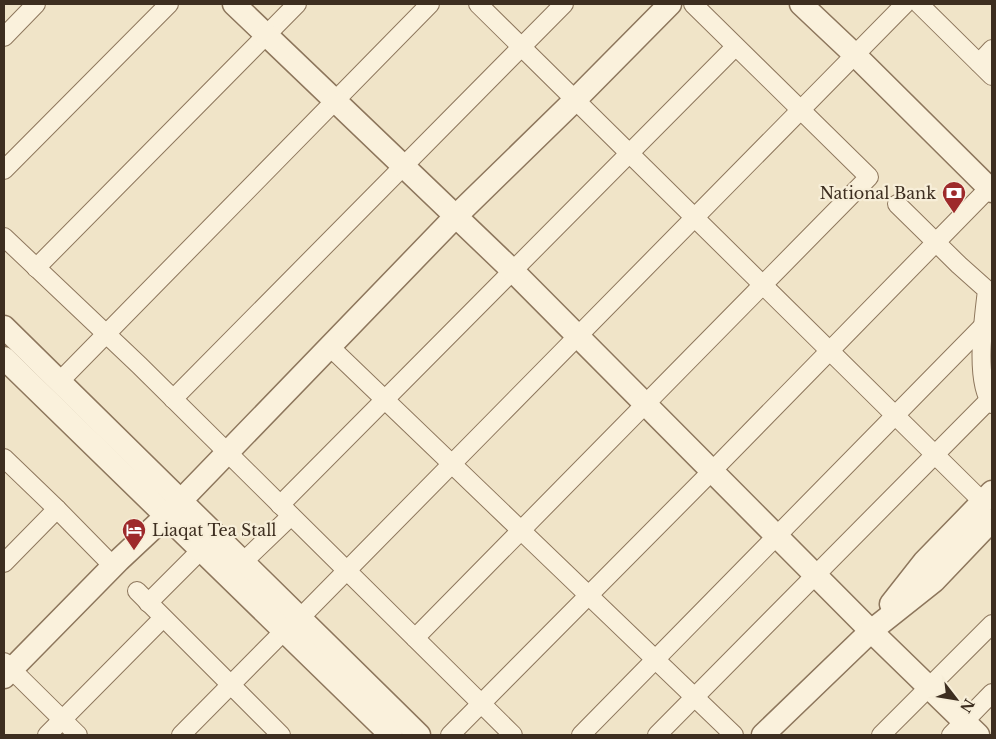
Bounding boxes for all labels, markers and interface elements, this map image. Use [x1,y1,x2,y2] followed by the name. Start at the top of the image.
[941,180,967,214] bank icon: National Bank
[820,183,936,203] place label: National Bank
[121,517,147,551] hotel icon: Liaqat Tea Stall
[152,520,277,540] place label: Liaqat Tea Stall
[931,674,981,724] north arrow
[956,695,978,716] text: N

